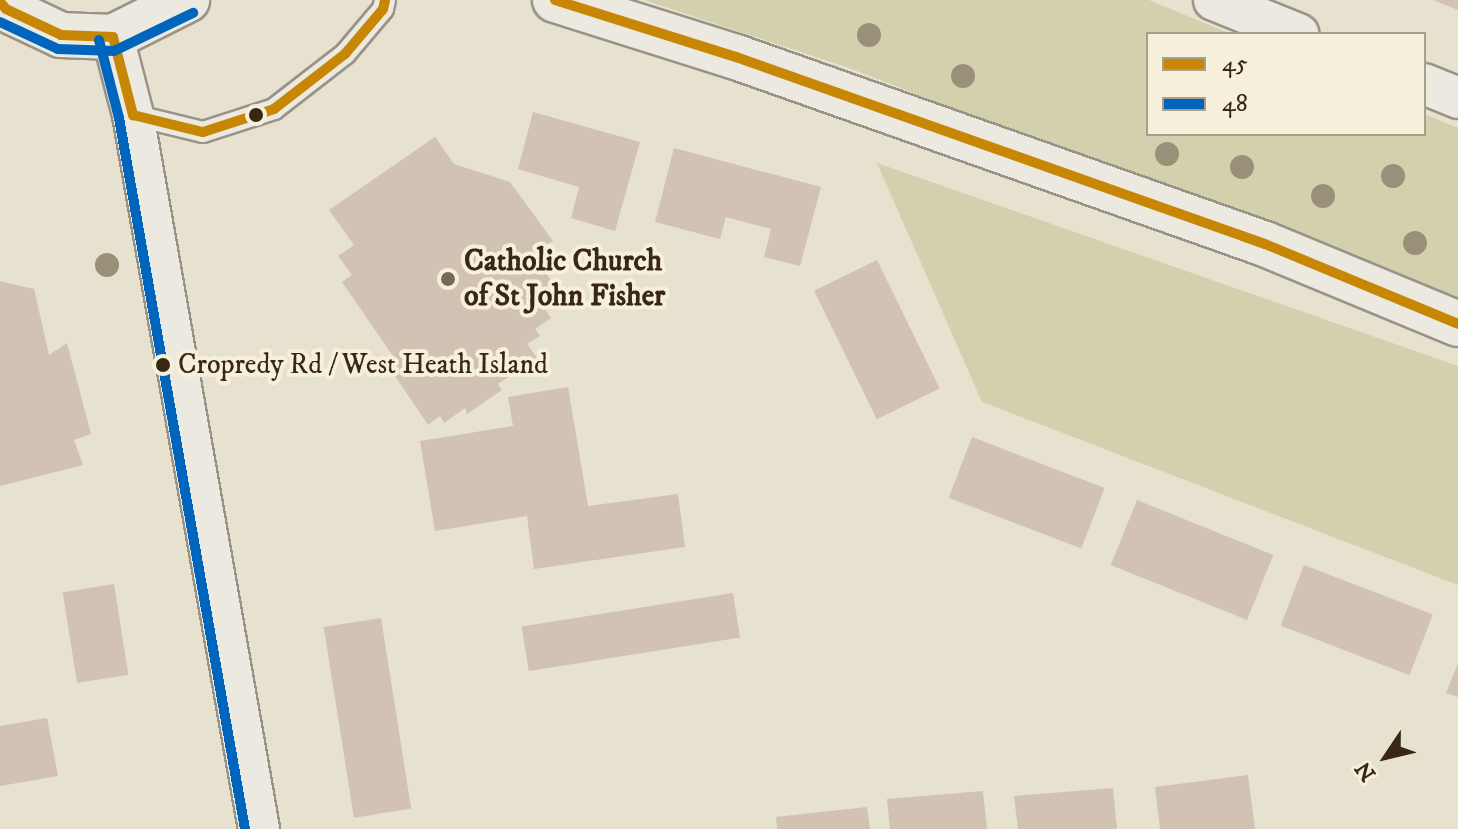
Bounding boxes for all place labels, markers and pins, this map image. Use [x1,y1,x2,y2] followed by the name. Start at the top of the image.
[248,107,264,123] unlabelled marker
[464,244,665,314] place label: Catholic Church of St John Fisher
[439,270,457,288] marker: Catholic Church of St John Fisher
[178,348,548,382] place label: Cropredy Rd / West Heath Island
[155,357,171,373] marker: Cropredy Rd / West Heath Island

